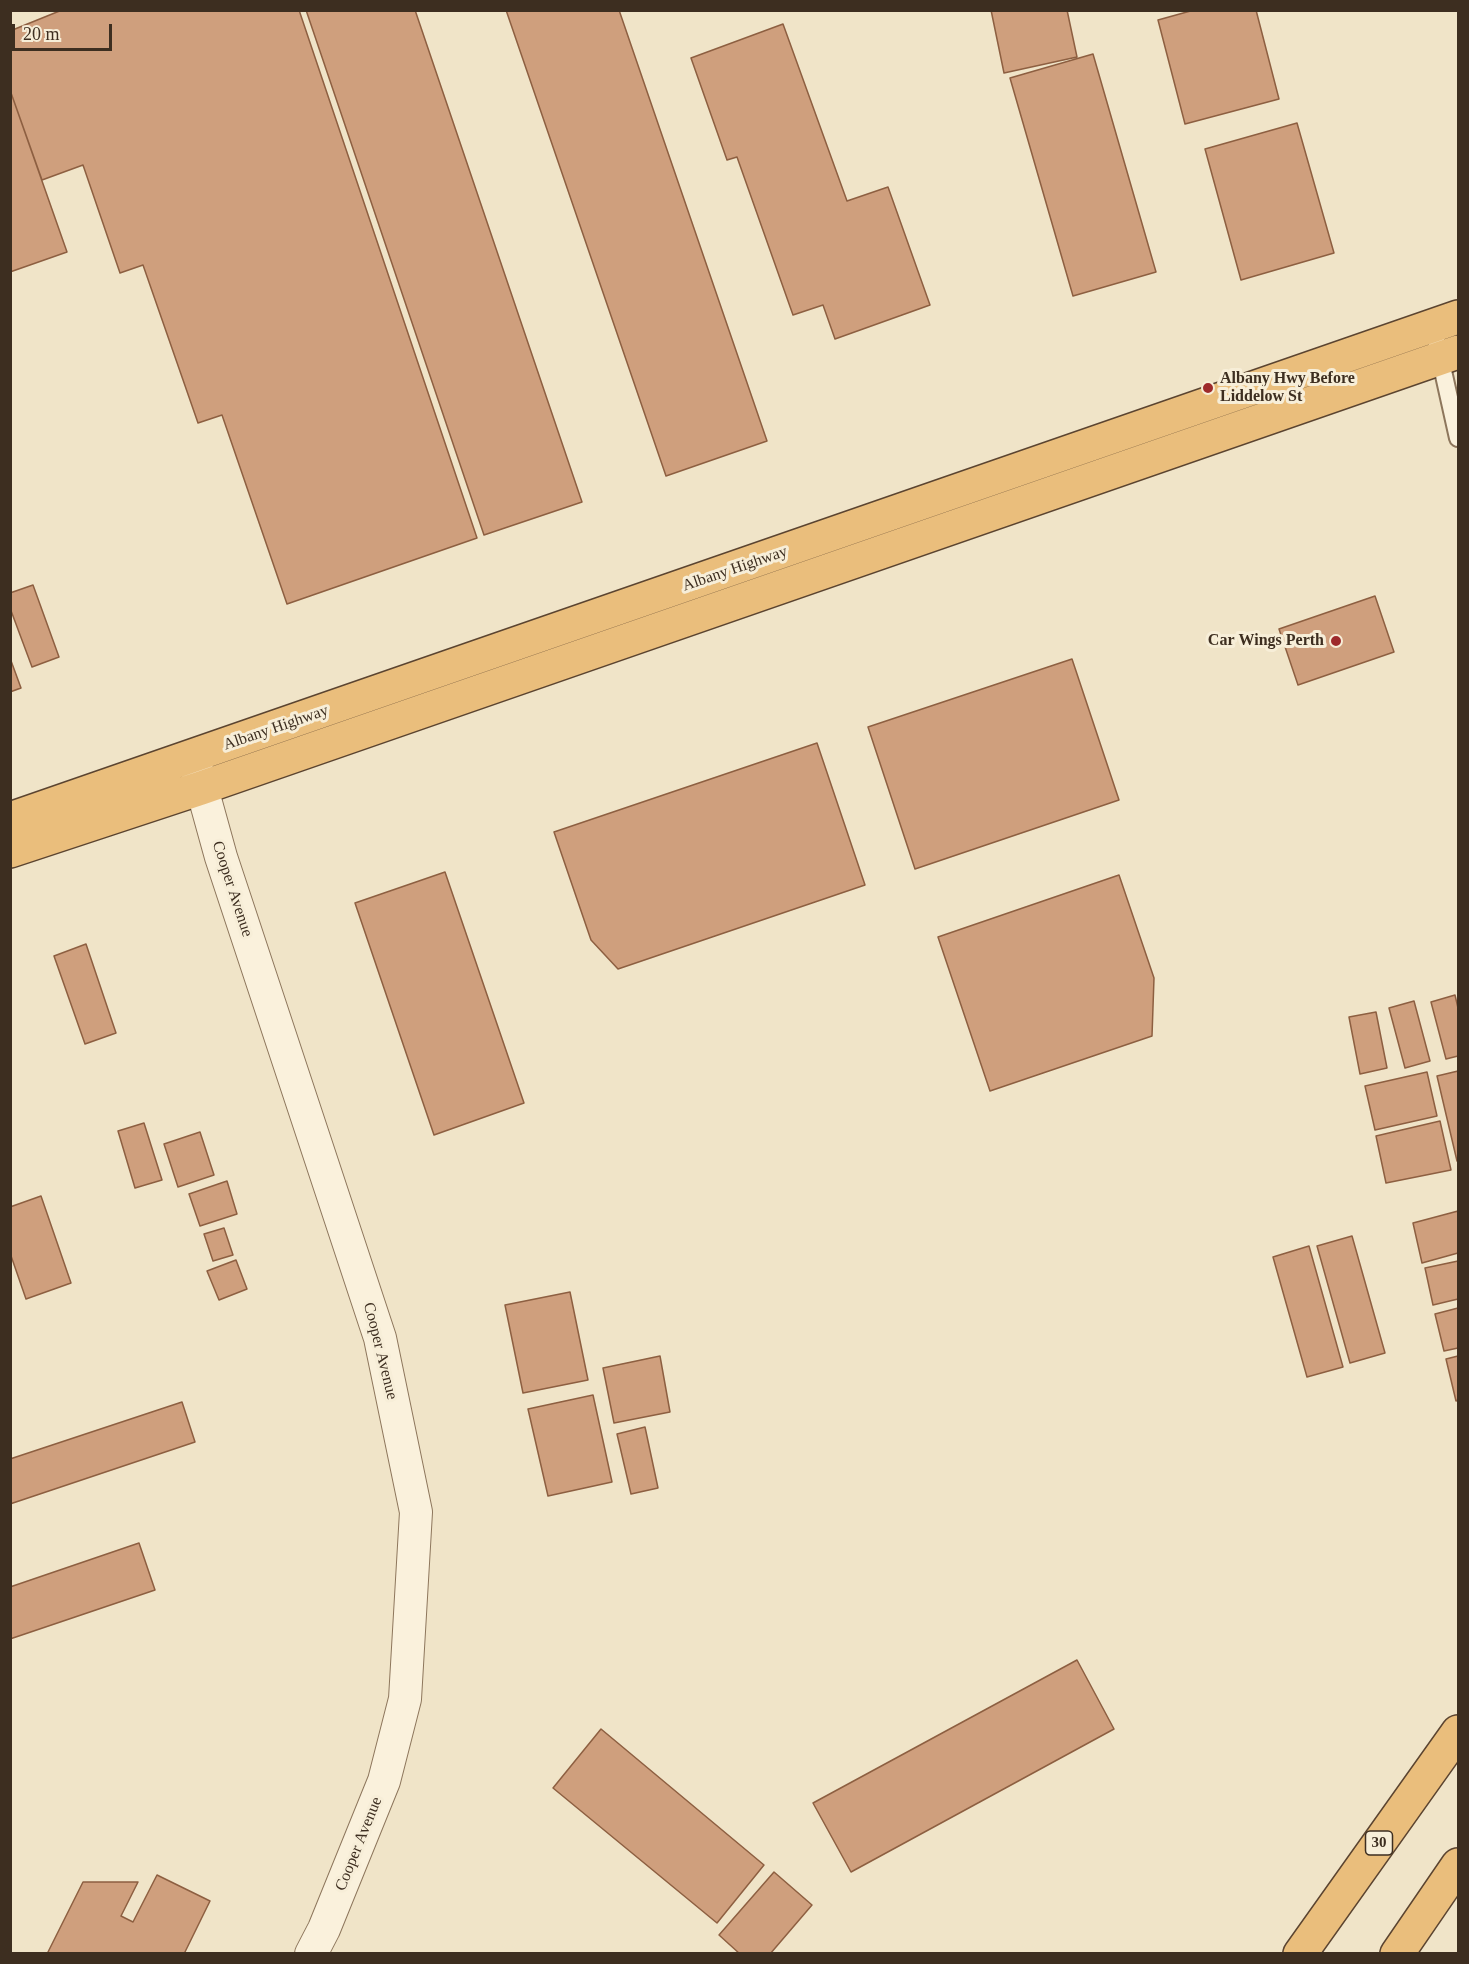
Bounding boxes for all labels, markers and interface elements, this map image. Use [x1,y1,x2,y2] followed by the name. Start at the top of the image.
[15,12,116,50] scale bar
[23,24,60,44] text: 20 m
[1220,369,1355,407] place label: Albany Hwy Before Liddelow St
[1201,381,1215,395] marker: Albany Hwy Before Liddelow St
[680,542,790,596] street label: Albany Highway
[1208,631,1324,651] place label: Car Wings Perth
[1329,634,1343,648] marker: Car Wings Perth
[221,701,331,755] street label: Albany Highway
[207,839,257,939] street label: Cooper Avenue
[359,1300,401,1402] street label: Cooper Avenue
[331,1794,387,1894] street label: Cooper Avenue
[1366,1831,1392,1855] road number: 30

